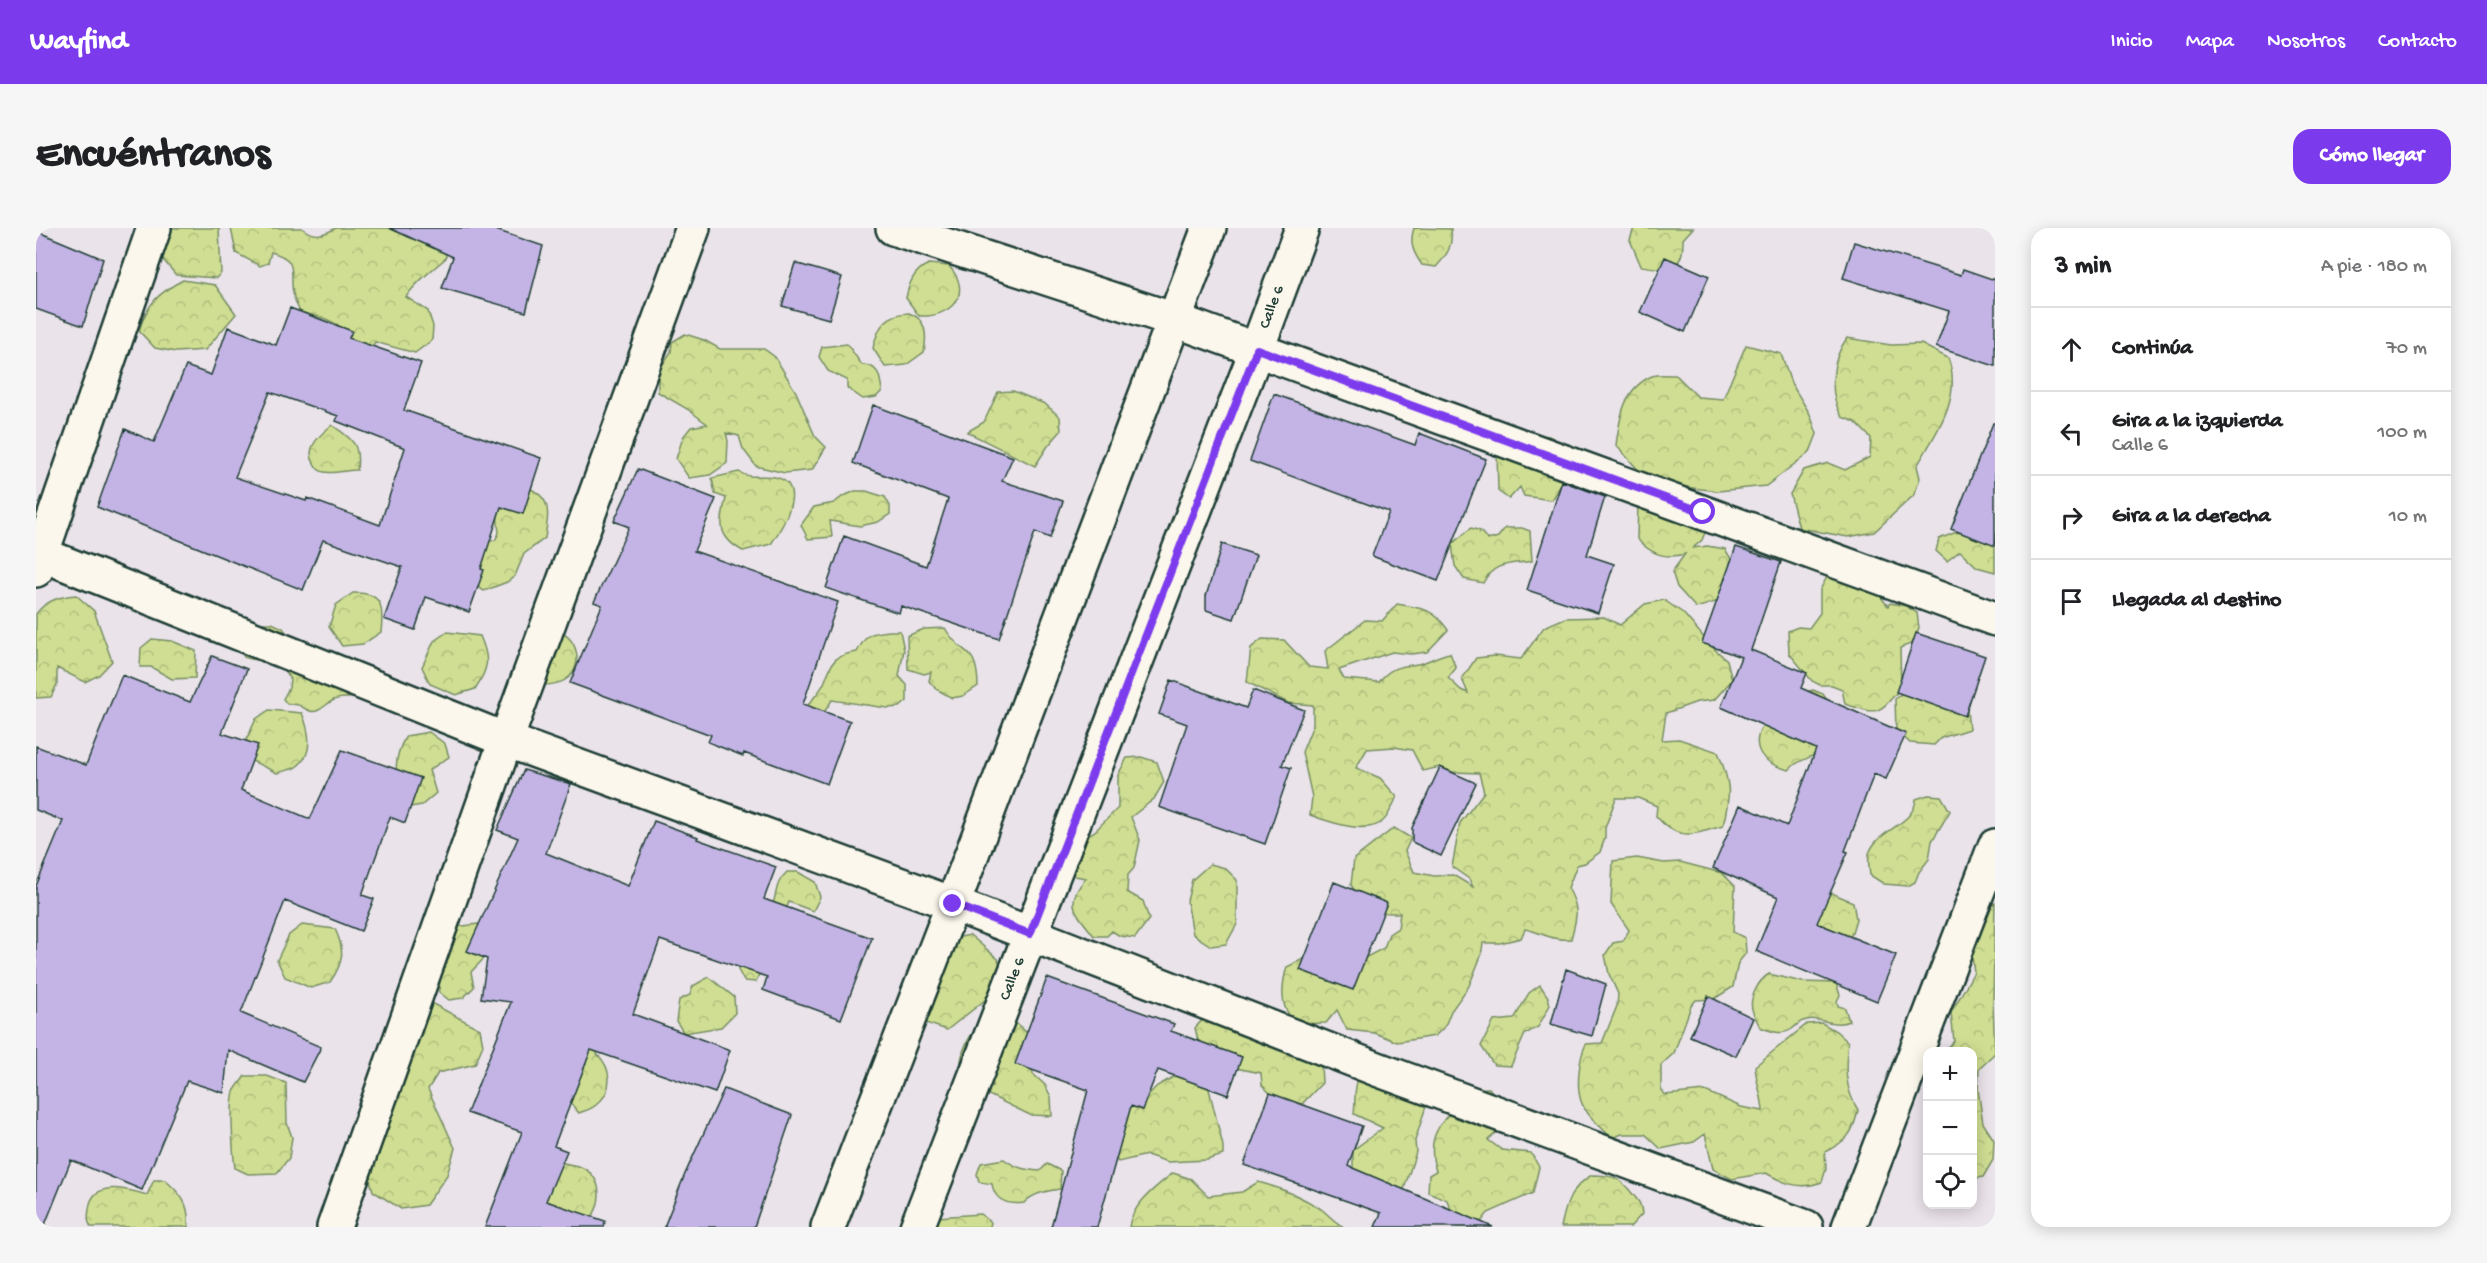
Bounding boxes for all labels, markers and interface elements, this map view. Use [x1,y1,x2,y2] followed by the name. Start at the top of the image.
[30,26,127,59] text: Wayfind
[2111,30,2153,55] text: Inicio
[2186,30,2234,55] text: Mapa
[2267,30,2345,55] text: Nosotros
[2378,30,2457,55] text: Contacto
[2293,129,2451,184] button: Cómo llegar
[36,132,270,181] text: Encuéntranos
[2055,252,2111,283] text: 3 min
[2321,256,2427,279] text: A pie · 180 m
[1256,282,1290,332] street label: Calle 6
[2055,333,2088,366] icon: ahead
[2112,336,2193,362] text: Continúa
[2386,338,2427,361] text: 70 m
[2112,409,2283,435] text: Gira a la izquierda
[2055,417,2088,450] icon: left
[2377,422,2427,445] text: 100 m
[2112,435,2168,458] text: Calle 6
[1689,498,1715,524] route start
[2055,501,2088,534] icon: right
[2112,504,2270,530] text: Gira a la derecha
[2389,506,2427,529] text: 10 m
[2055,585,2088,618] icon: arrive
[2112,588,2282,614] text: Llegada al destino
[939,890,965,916] route end
[996,954,1030,1003] street label: Calle 6
[1923,1047,1977,1209] map controls
[1923,1047,1977,1101] button: +
[1923,1101,1977,1155] button: −
[1923,1155,1977,1209] button: locate

